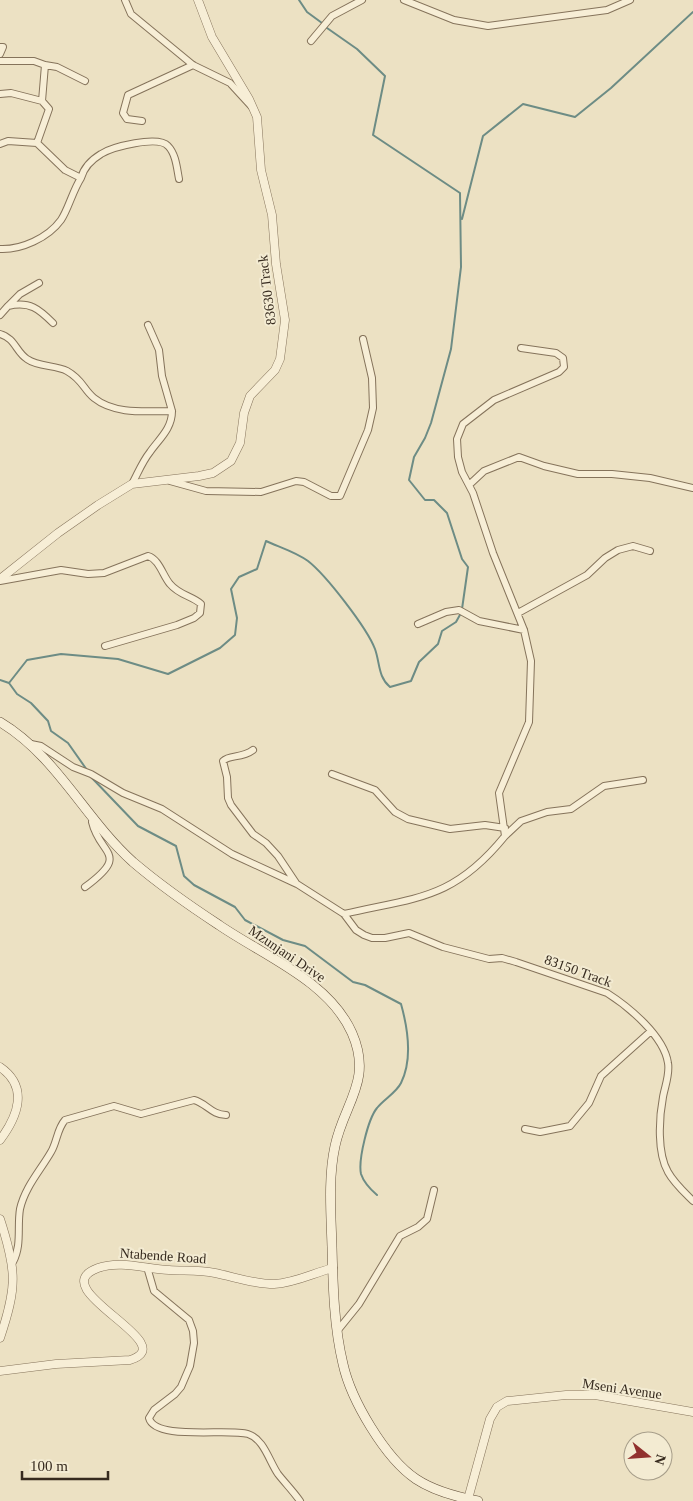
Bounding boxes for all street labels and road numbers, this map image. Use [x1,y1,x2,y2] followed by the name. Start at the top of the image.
[255,254,279,326] street label: 83630 Track
[246,923,328,985] street label: Mzunjani Drive
[542,952,614,990] street label: 83150 Track
[119,1245,207,1267] street label: Ntabende Road
[581,1376,663,1402] street label: Mseni Avenue

